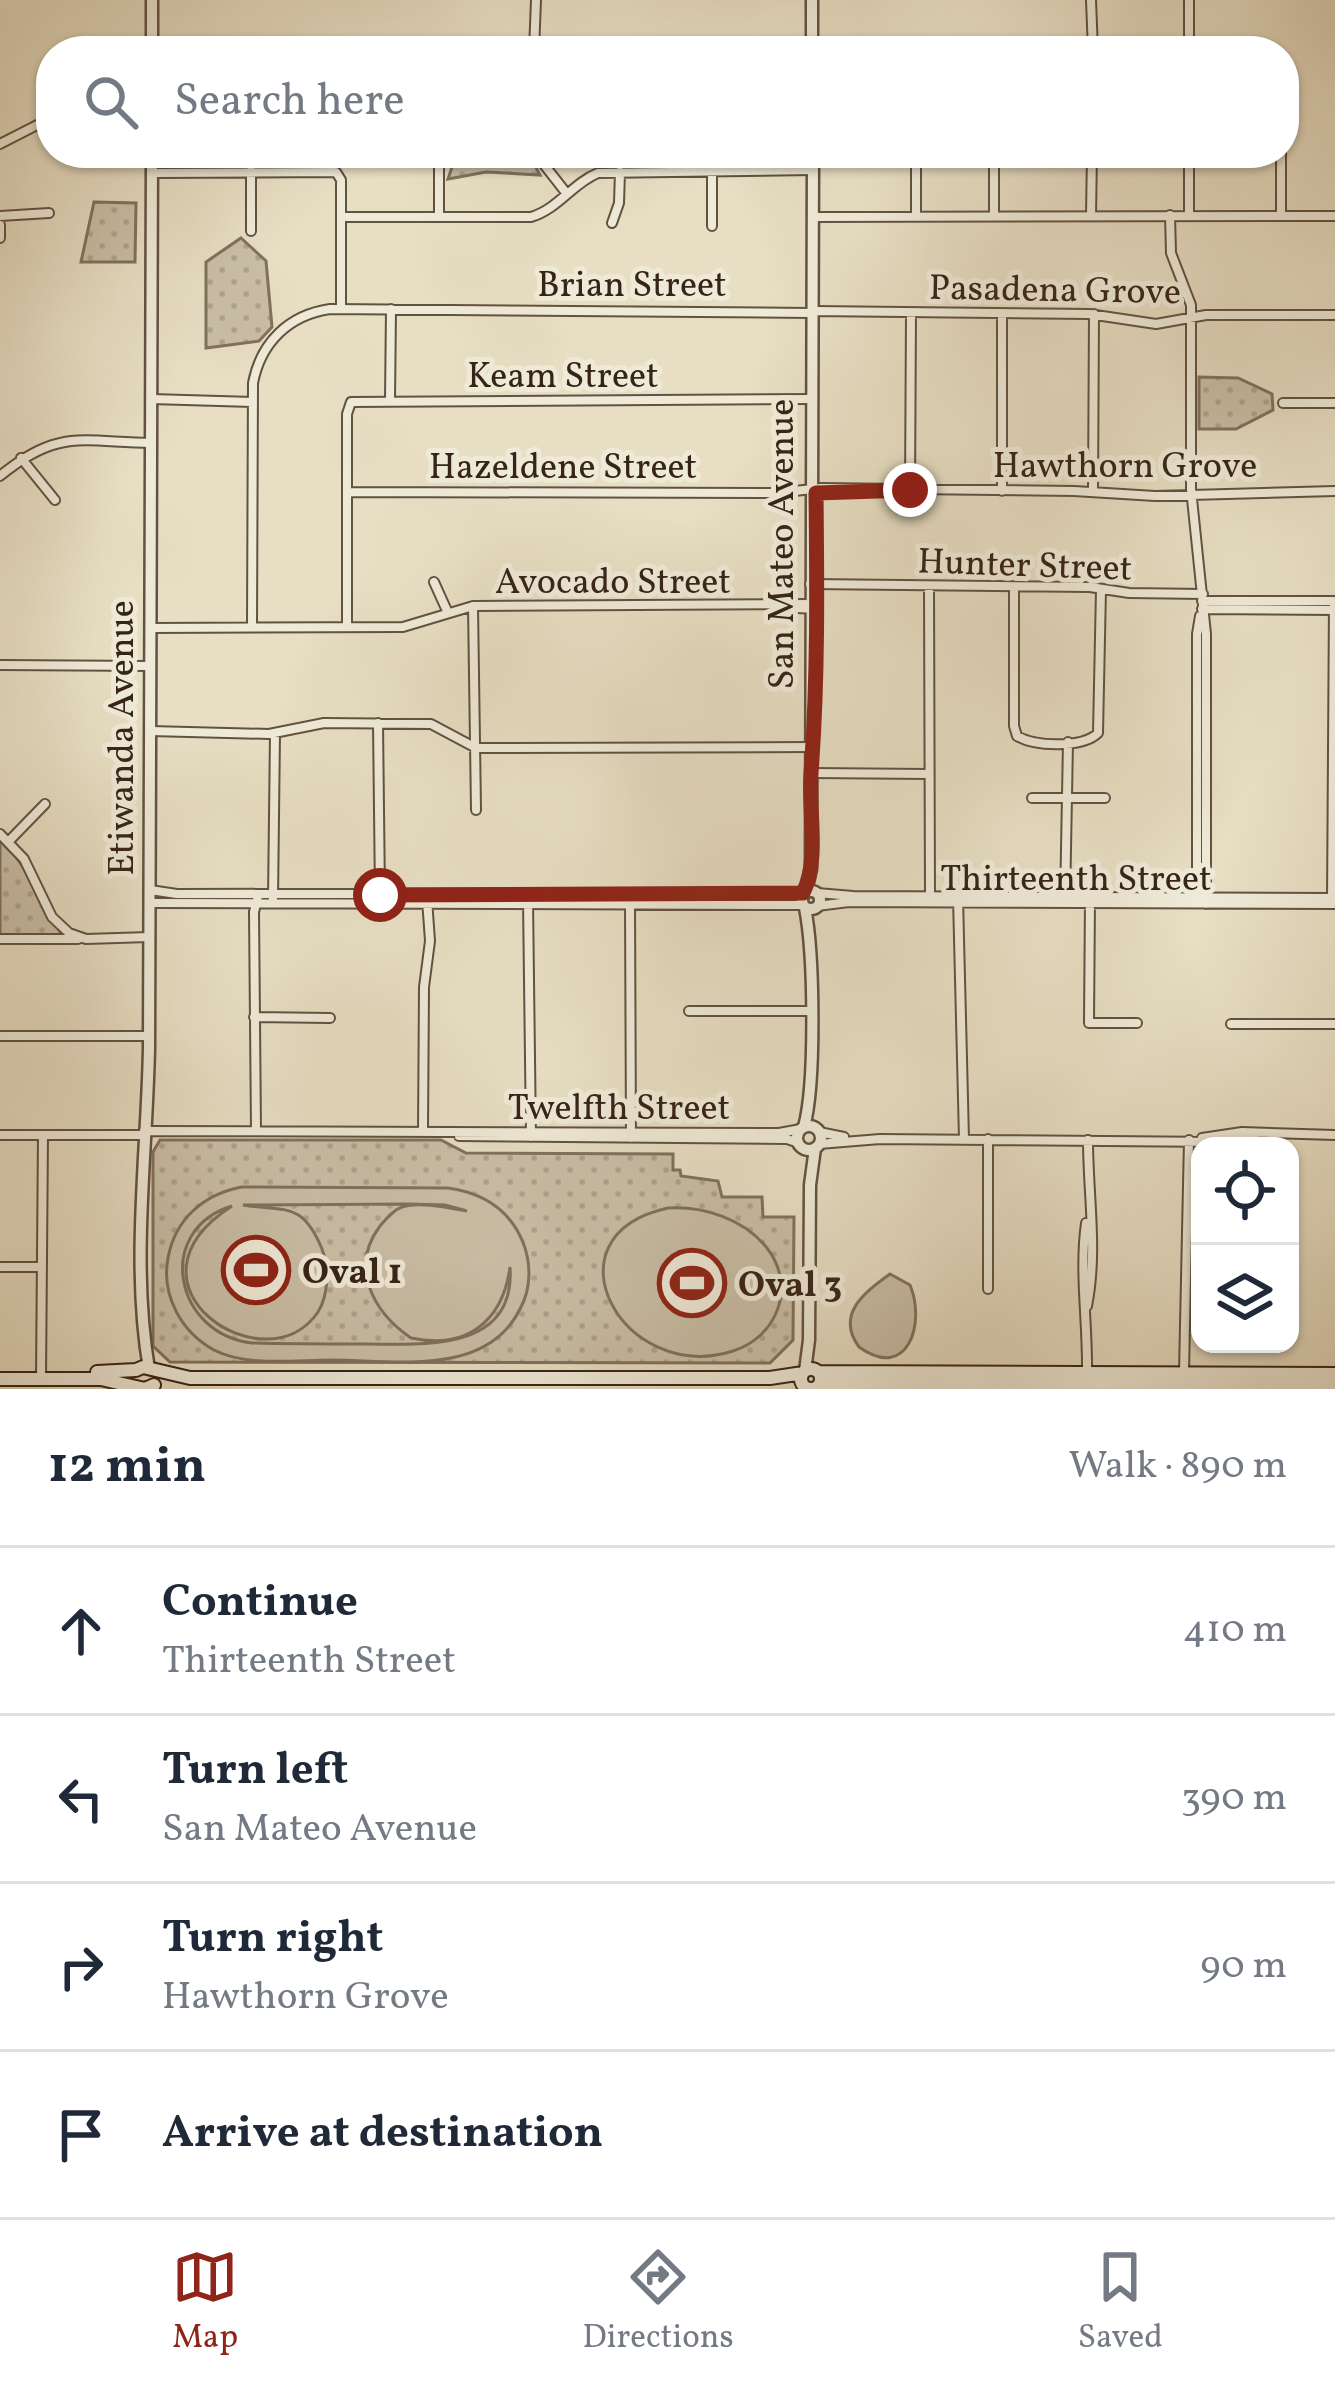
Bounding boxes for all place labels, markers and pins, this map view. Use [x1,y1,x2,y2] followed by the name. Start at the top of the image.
[221,1235,291,1305] sports icon: Oval 1
[657,1248,727,1318] sports icon: Oval 3
[302,1249,402,1299] place label: Oval 1
[738,1262,842,1312] place label: Oval 3

